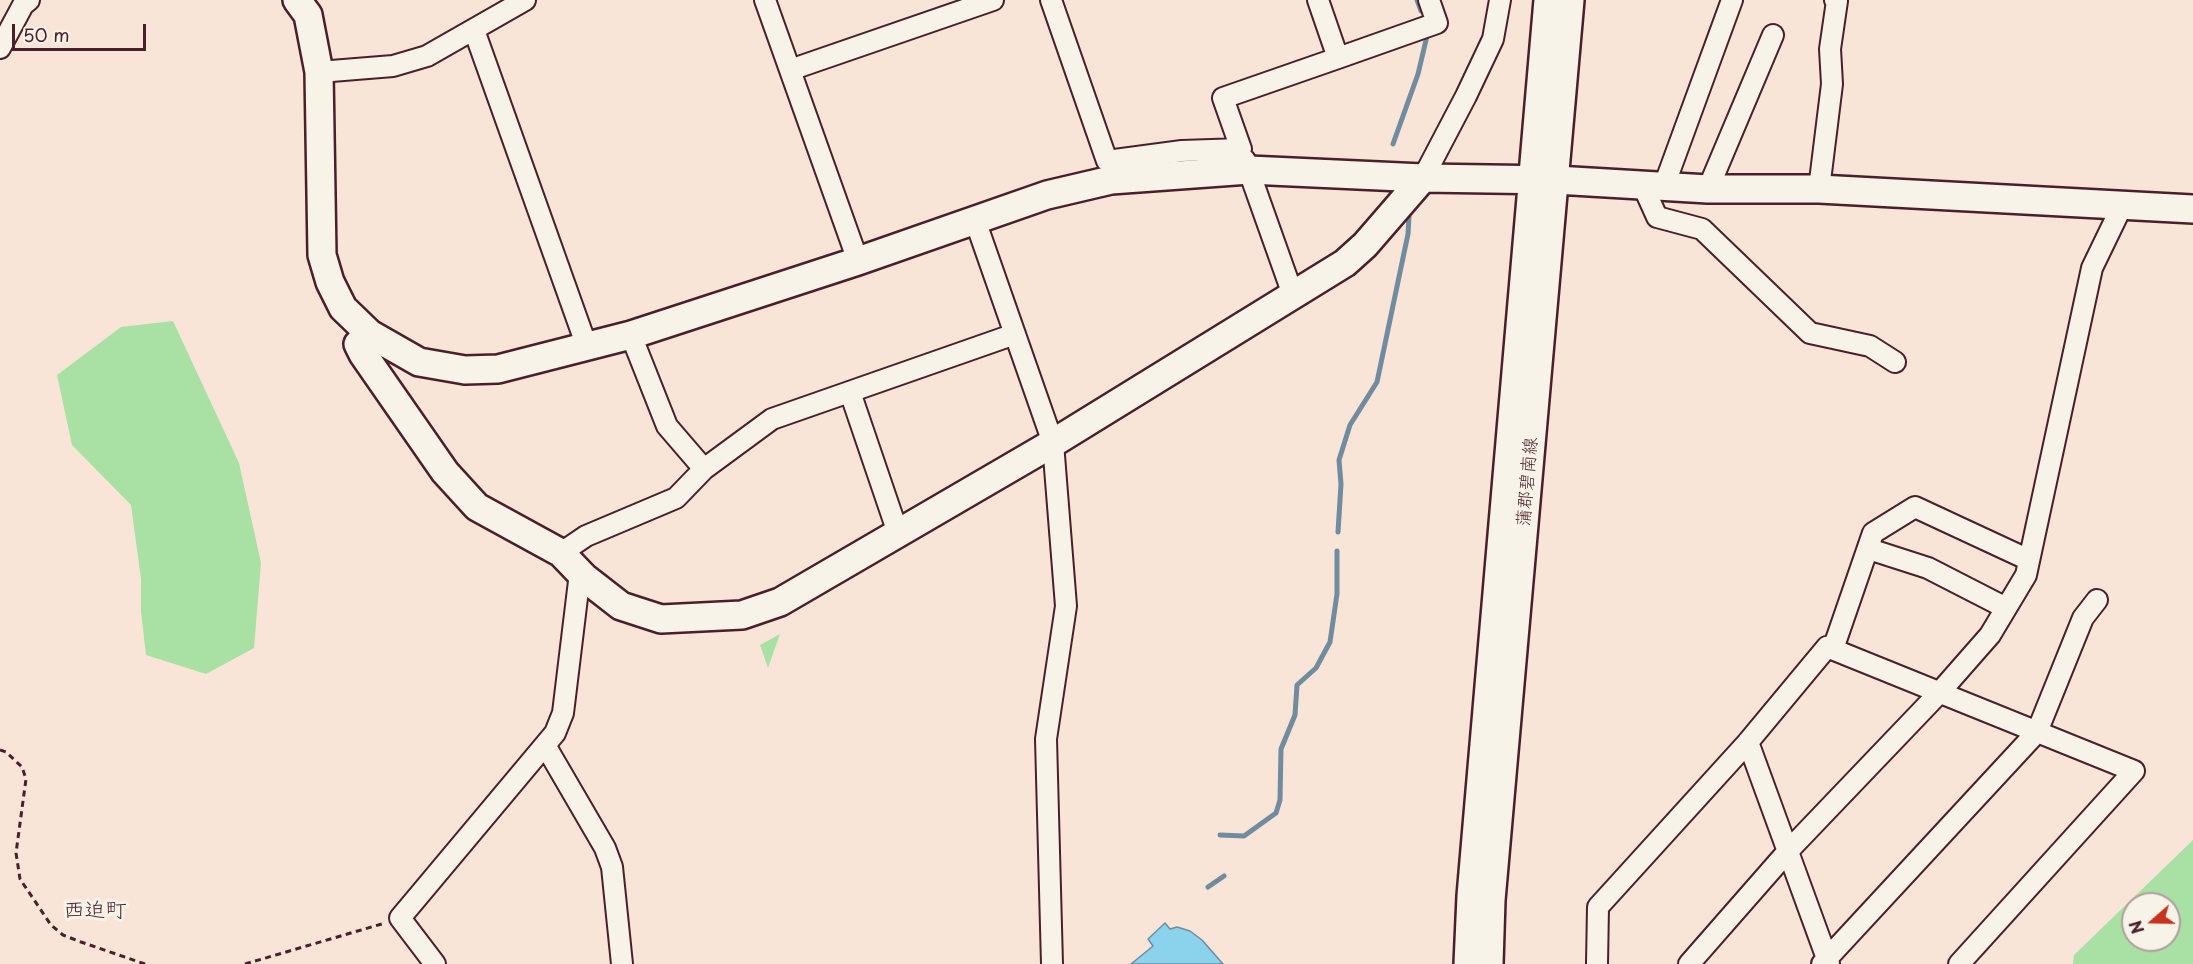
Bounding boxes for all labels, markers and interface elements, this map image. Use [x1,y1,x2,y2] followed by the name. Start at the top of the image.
[15,12,148,50] scale bar
[23,21,70,48] text: 50 m
[1513,436,1543,528] street label: 蒲郡碧南線
[2121,892,2181,952] north arrow
[64,898,126,924] district label: 西迫町
[2123,917,2149,938] text: N

